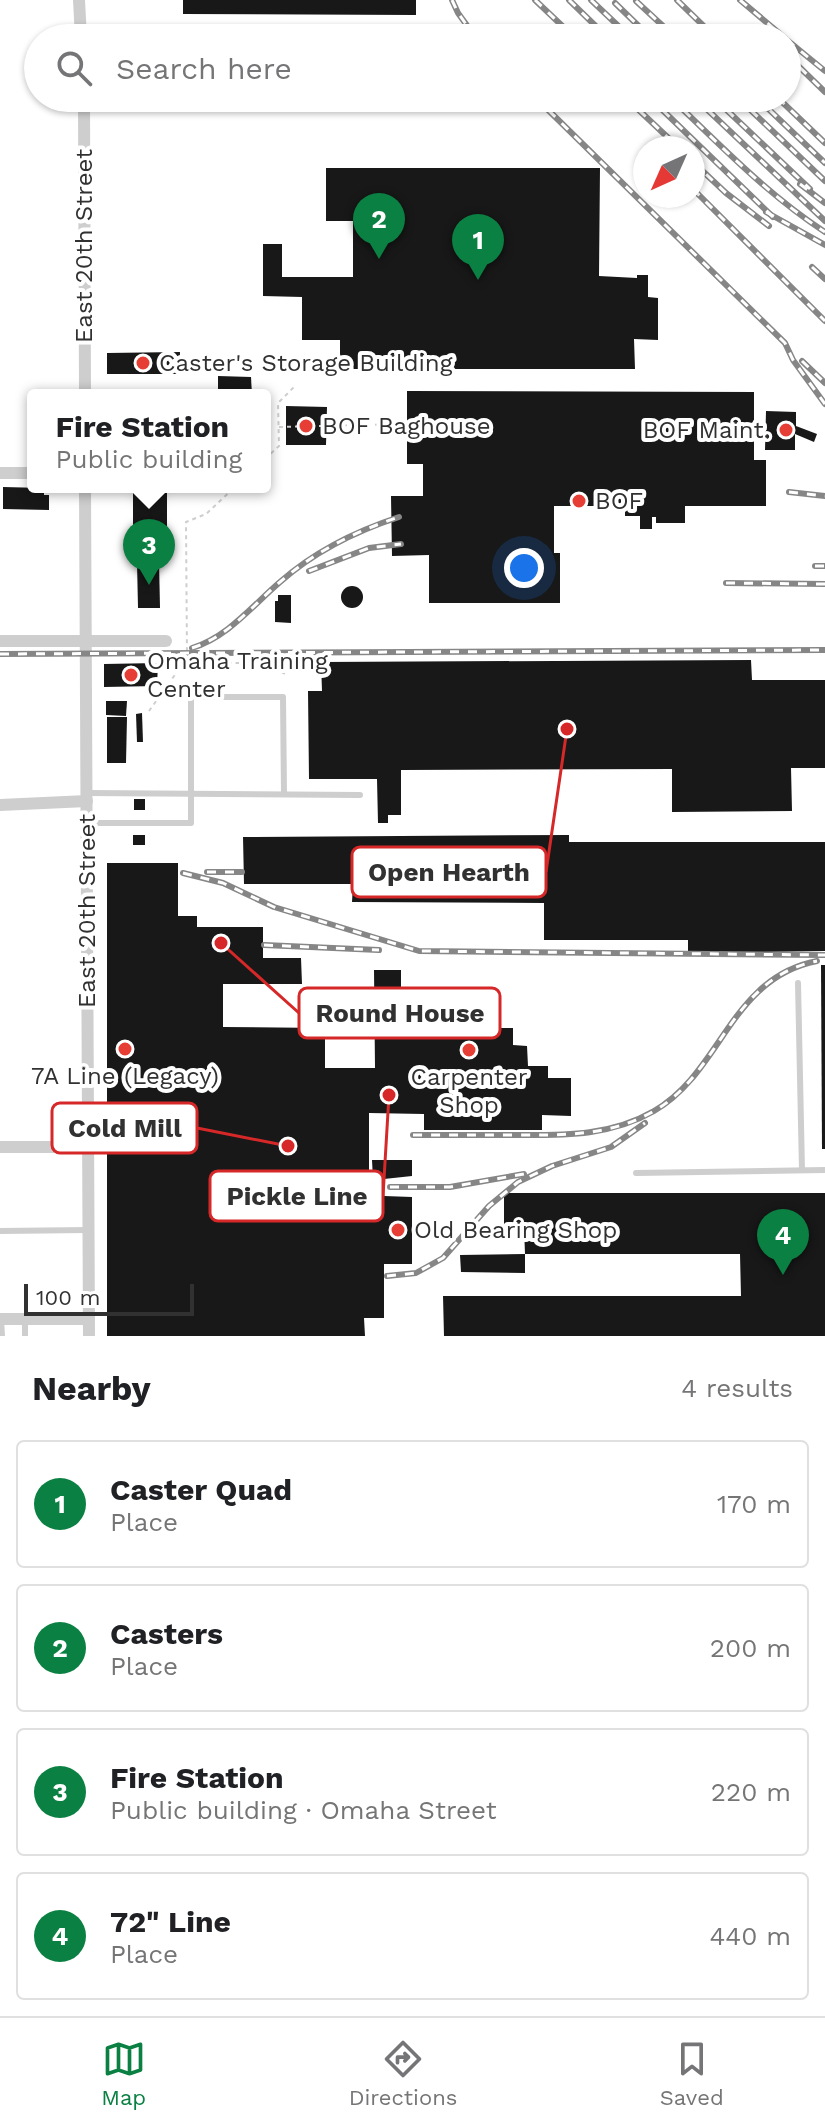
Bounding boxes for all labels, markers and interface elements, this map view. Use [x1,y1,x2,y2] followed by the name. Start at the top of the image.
[24,24,801,112] search box
[52,46,96,90] icon: search
[116,51,292,86] text: Search here
[633,136,705,208] north arrow
[70,149,98,343] street label: East 20th Street
[353,193,405,259] pin: 2
[452,214,504,280] pin: 1
[159,349,453,377] place label: Caster's Storage Building
[134,354,152,372] marker: Caster's Storage Building
[27,389,271,493] popup
[56,409,229,444] text: Fire Station
[322,412,490,440] place label: BOF Baghouse
[643,416,770,444] place label: BOF Maint.
[297,417,315,435] marker: BOF Baghouse
[777,421,795,439] marker: BOF Maint.
[56,444,242,474] text: Public building
[595,487,643,515] place label: BOF
[570,492,588,510] marker: BOF
[123,519,175,585] pin: 3
[504,548,544,588] your location
[147,647,328,703] place label: Omaha Training Center
[122,666,140,684] marker: Omaha Training Center
[73,814,101,1008] street label: East 20th Street
[352,847,546,897] callout: Open Hearth
[368,857,530,887] text: Open Hearth
[299,988,500,1038] callout: Round House
[316,998,484,1028] text: Round House
[116,1040,134,1058] marker: 7A Line (Legacy)
[460,1041,478,1059] marker: Carpenter Shop
[31,1062,219,1090] place label: 7A Line (Legacy)
[410,1063,528,1119] place label: Carpenter Shop
[52,1103,197,1153] callout: Cold Mill
[68,1113,182,1143] text: Cold Mill
[210,1171,383,1221] callout: Pickle Line
[226,1181,368,1211] text: Pickle Line
[757,1209,809,1275] pin: 4
[414,1216,617,1244] place label: Old Bearing Shop
[389,1221,407,1239] marker: Old Bearing Shop
[24,1280,194,1316] scale bar
[36,1285,100,1310] text: 100 m
[32,1368,151,1408] text: Nearby
[681,1373,793,1403] text: 4 results
[110,1472,292,1507] text: Caster Quad
[54,1489,66,1519] text: 1
[717,1489,791,1519] text: 170 m
[110,1507,178,1537] text: Place
[110,1616,223,1651] text: Casters
[52,1633,68,1663] text: 2
[710,1633,791,1663] text: 200 m
[110,1651,178,1681] text: Place
[110,1760,284,1795] text: Fire Station
[52,1777,68,1807] text: 3
[711,1777,791,1807] text: 220 m
[110,1795,497,1825] text: Public building · Omaha Street
[110,1904,231,1939] text: 72" Line
[52,1921,68,1951] text: 4
[709,1921,791,1951] text: 440 m
[110,1939,178,1969] text: Place
[101,2037,146,2110] tab: Map
[349,2037,457,2110] tab: Directions
[660,2037,724,2110] tab: Saved

